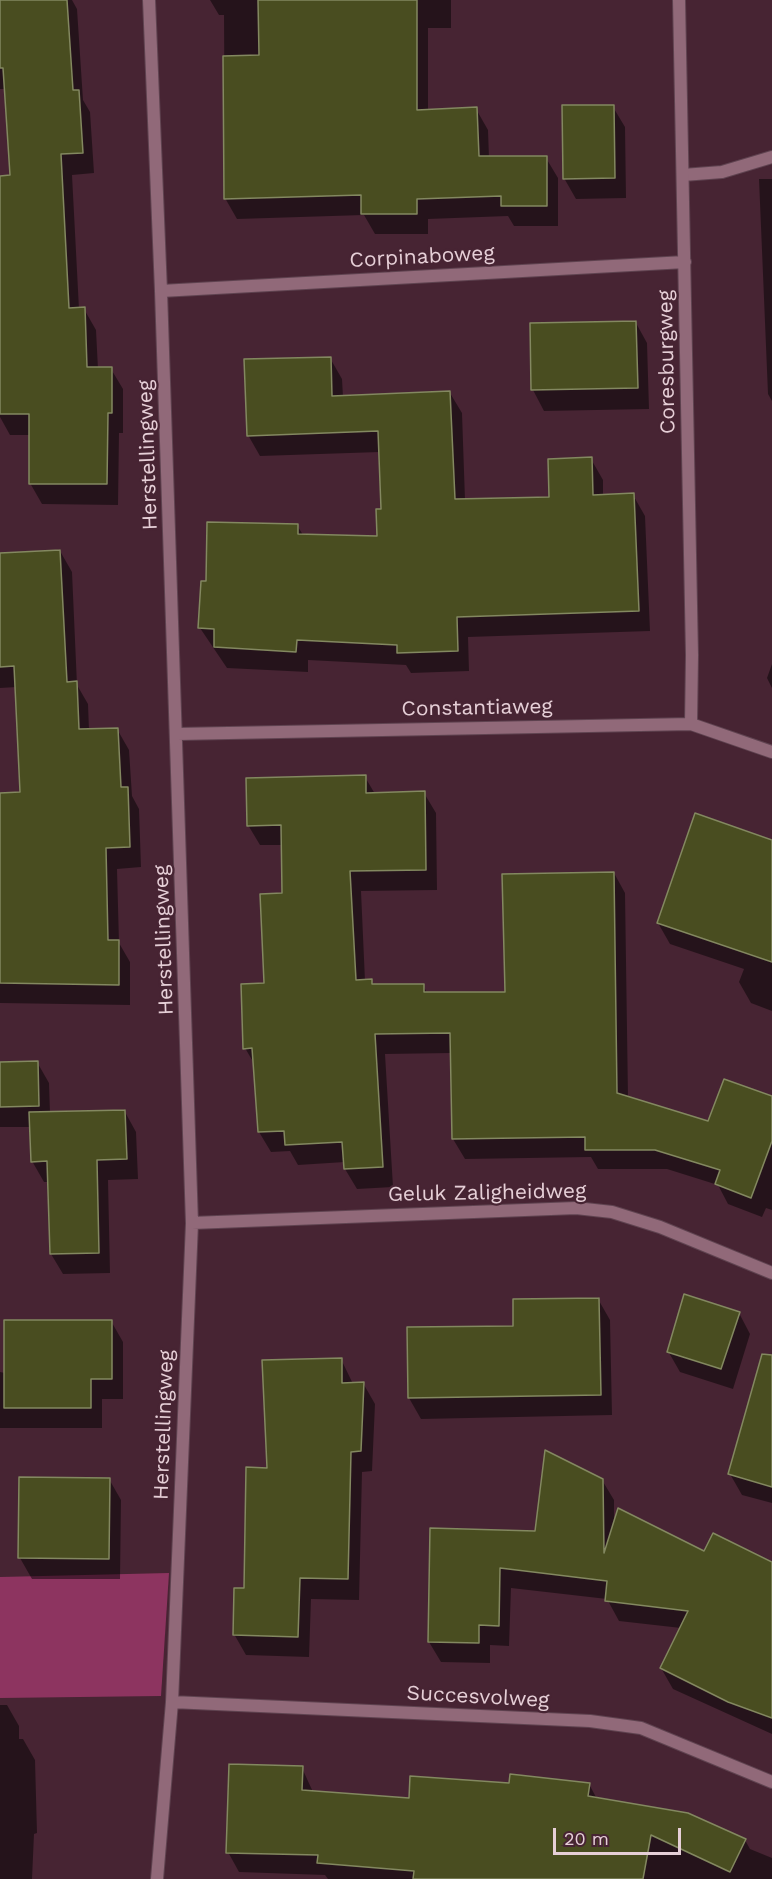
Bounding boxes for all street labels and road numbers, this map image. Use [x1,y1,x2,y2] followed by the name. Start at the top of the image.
[349,241,495,273] street label: Corpinaboweg
[653,290,681,434] street label: Coresburgweg
[133,379,163,531] street label: Herstellingweg
[401,694,553,722] street label: Constantiaweg
[149,864,179,1016] street label: Herstellingweg
[388,1179,586,1207] street label: Geluk Zaligheidweg
[149,1349,179,1501] street label: Herstellingweg
[406,1681,550,1713] street label: Succesvolweg

